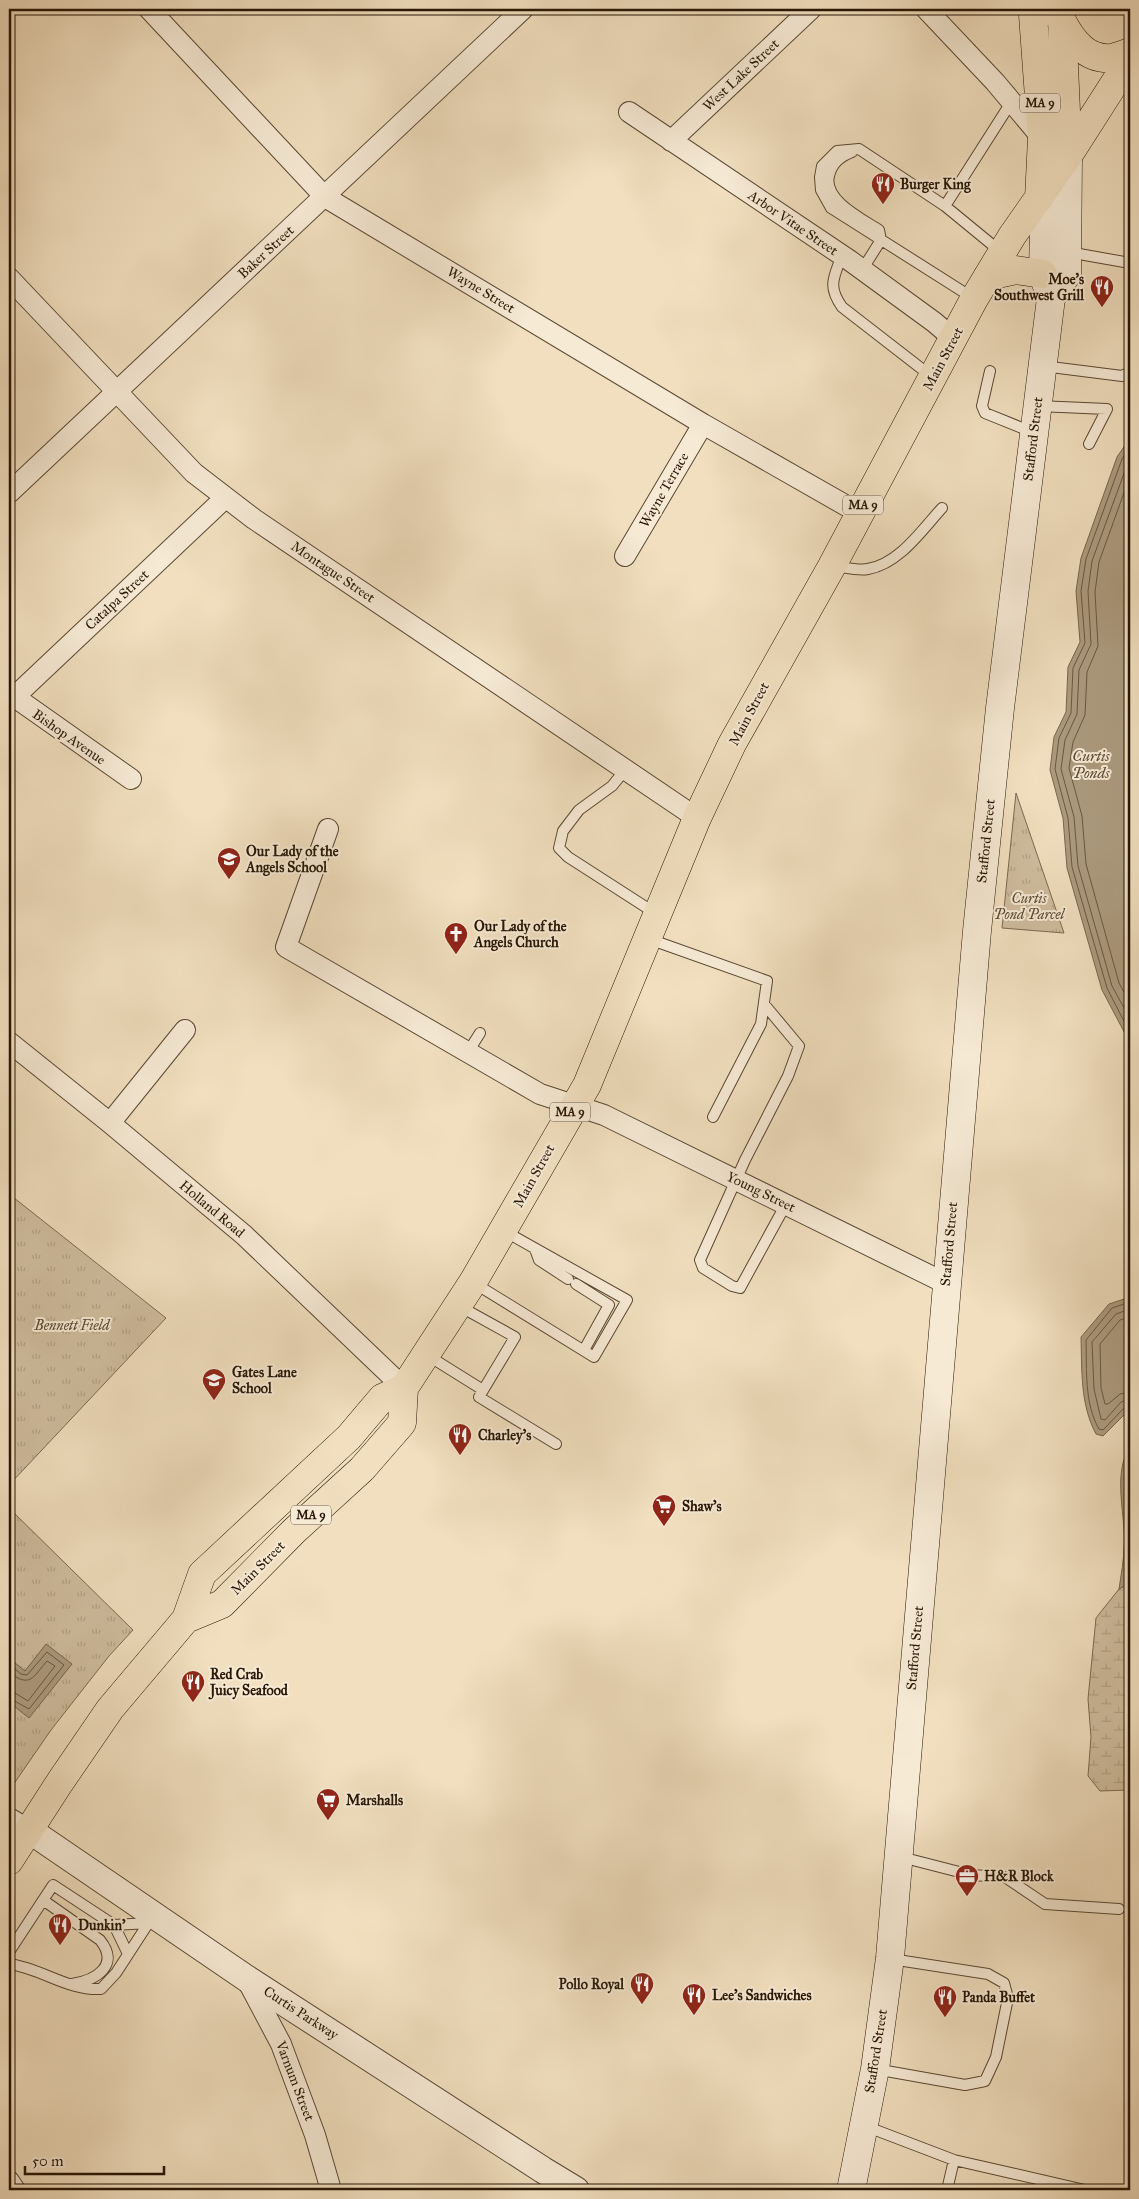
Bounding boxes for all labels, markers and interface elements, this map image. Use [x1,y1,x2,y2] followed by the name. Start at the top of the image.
[699,35,783,115] street label: West Lake Street
[1020,94,1060,112] road number: MA 9
[870,171,896,205] restaurant icon: Burger King
[900,176,971,194] place label: Burger King
[744,186,841,259] street label: Arbor Vitae Street
[234,222,298,282] street label: Baker Street
[444,263,518,317] street label: Wayne Street
[994,271,1085,304] place label: Moe's Southwest Grill
[1089,274,1115,308] restaurant icon: Moe's Southwest Grill
[919,324,967,394] street label: Main Street
[1019,396,1047,482] street label: Stafford Street
[636,449,692,531] street label: Wayne Terrace
[843,496,883,514] road number: MA 9
[288,538,378,606] street label: Montague Street
[82,566,152,634] street label: Catalpa Street
[725,679,773,749] street label: Main Street
[29,706,109,768] street label: Bishop Avenue
[1072,747,1110,782] water label: Curtis Ponds
[973,798,999,884] street label: Stafford Street
[245,843,339,877] place label: Our Lady of the Angels School
[216,846,242,880] school or university icon: Our Lady of the Angels School
[994,890,1066,923] park label: Curtis Pond Parcel
[473,918,567,952] place label: Our Lady of the Angels Church
[443,921,469,955] church icon: Our Lady of the Angels Church
[550,1102,590,1122] road number: MA 9
[510,1141,558,1211] street label: Main Street
[724,1168,798,1216] street label: Young Street
[176,1177,248,1241] street label: Holland Road
[937,1201,961,1287] street label: Stafford Street
[33,1317,111,1334] park label: Bennett Field
[232,1364,297,1397] place label: Gates Lane School
[201,1367,227,1401] school or university icon: Gates Lane School
[447,1422,473,1456] restaurant icon: Charley's
[478,1427,531,1445] place label: Charley's
[651,1493,677,1527] supermarket icon: Shaw's
[682,1498,722,1515] place label: Shaw's
[291,1506,331,1524] road number: MA 9
[227,1537,289,1599] street label: Main Street
[903,1605,927,1691] street label: Stafford Street
[208,1666,289,1700] place label: Red Crab Juicy Seafood
[180,1669,206,1703] restaurant icon: Red Crab Juicy Seafood
[315,1787,341,1821] supermarket icon: Marshalls
[346,1792,403,1809] place label: Marshalls
[954,1863,980,1897] office icon: H&R Block
[984,1868,1054,1885] place label: H&R Block
[47,1912,73,1946] restaurant icon: Dunkin'
[78,1917,126,1934] place label: Dunkin'
[629,1971,655,2005] restaurant icon: Pollo Royal
[559,1976,625,1994] place label: Pollo Royal
[260,1982,342,2044] street label: Curtis Parkway
[681,1982,707,2016] restaurant icon: Lee's Sandwiches
[932,1984,958,2018] restaurant icon: Panda Buffet
[712,1987,812,2004] place label: Lee's Sandwiches
[962,1989,1035,2006] place label: Panda Buffet
[861,2008,891,2094] street label: Stafford Street
[272,2038,318,2123] street label: Varnum Street
[25,2144,164,2176] scale bar
[32,2152,64,2170] text: 50 m

